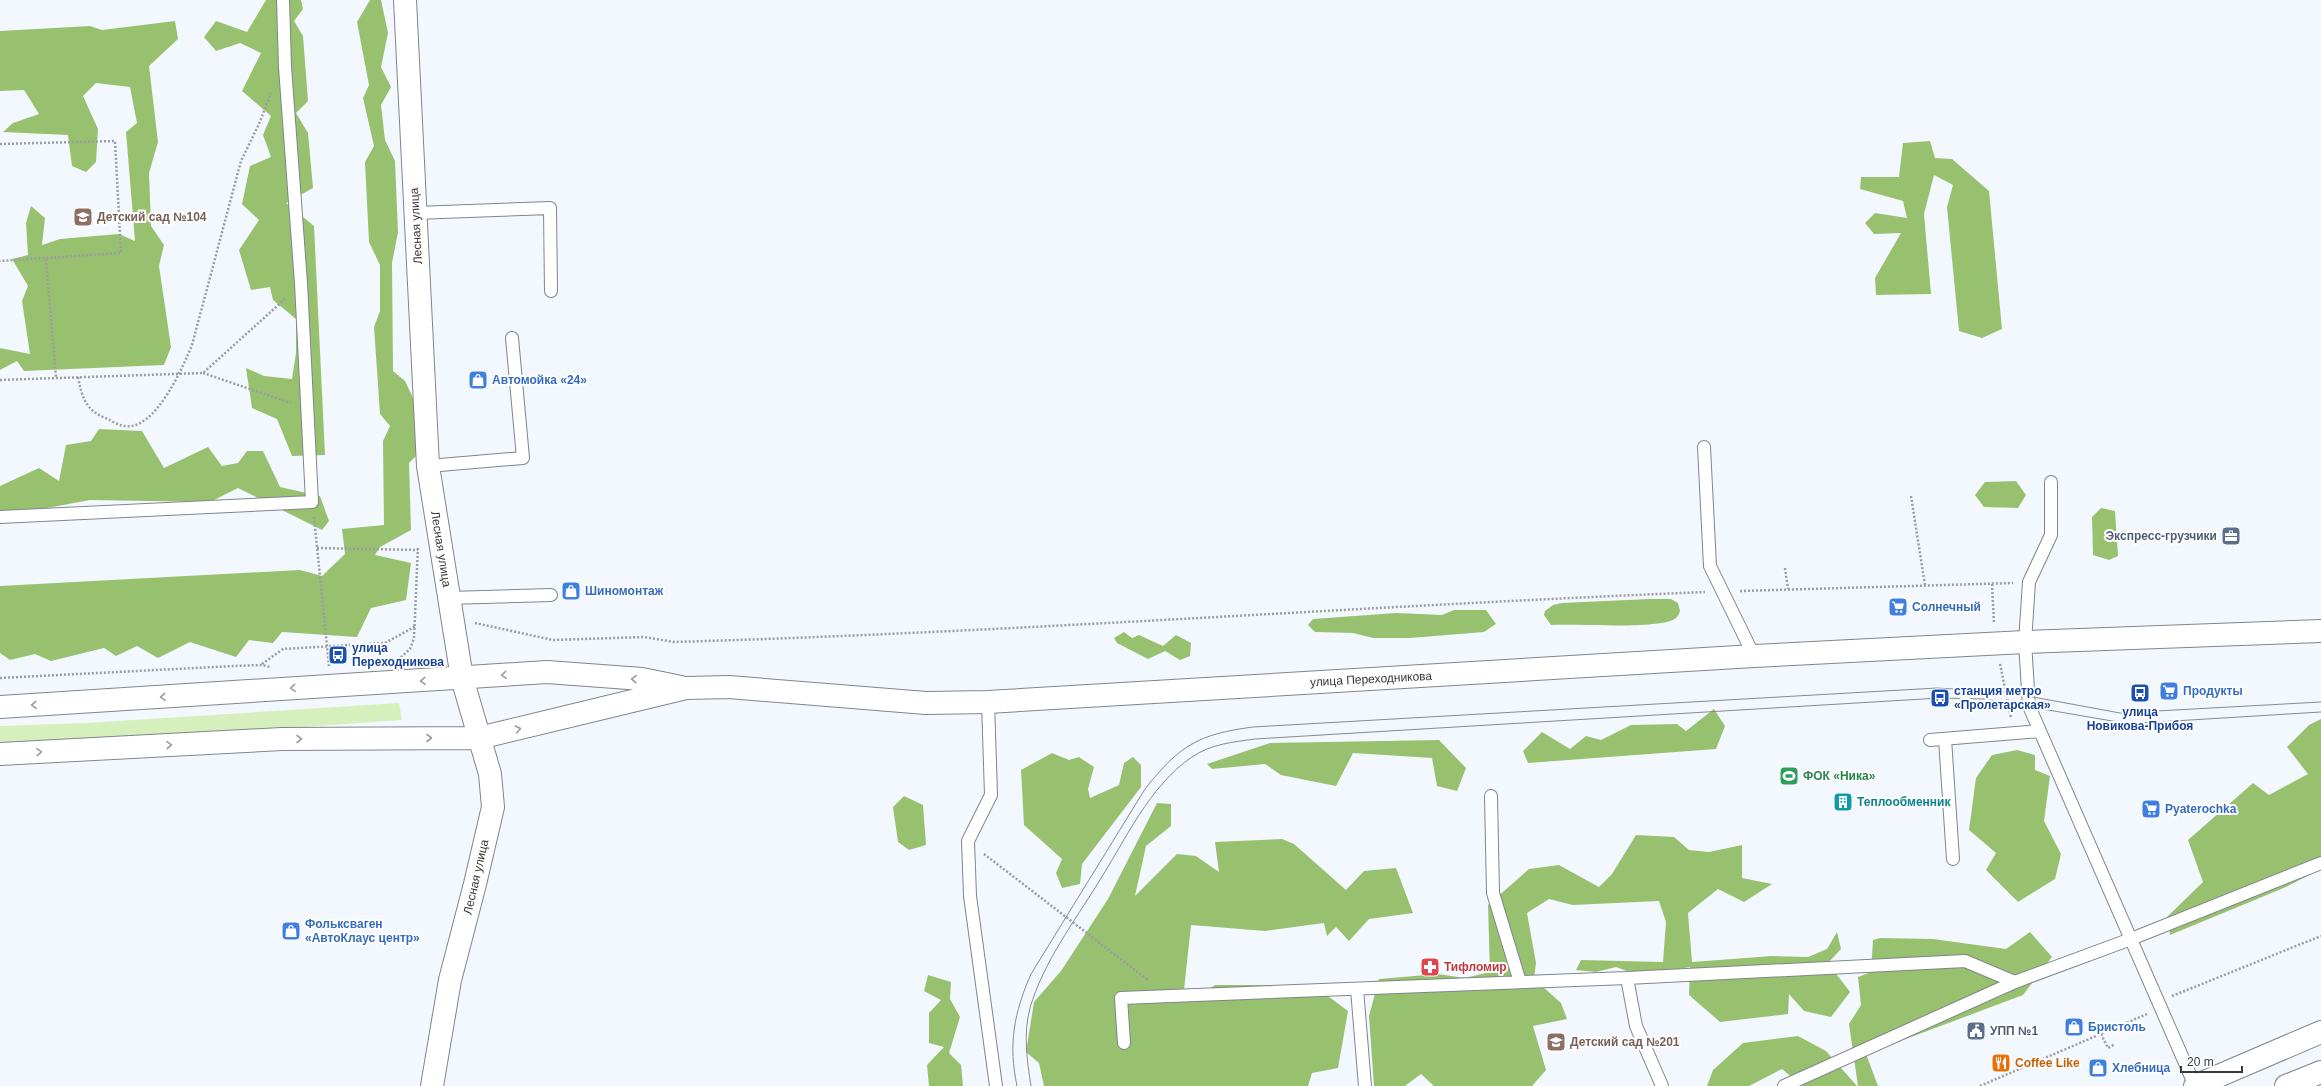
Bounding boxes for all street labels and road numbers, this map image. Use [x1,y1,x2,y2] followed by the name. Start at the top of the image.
[407,187,425,265] street label: Лесная улица
[428,510,454,588] street label: Лесная улица
[1310,669,1433,689] street label: улица Переходникова
[461,838,492,916] street label: Лесная улица

